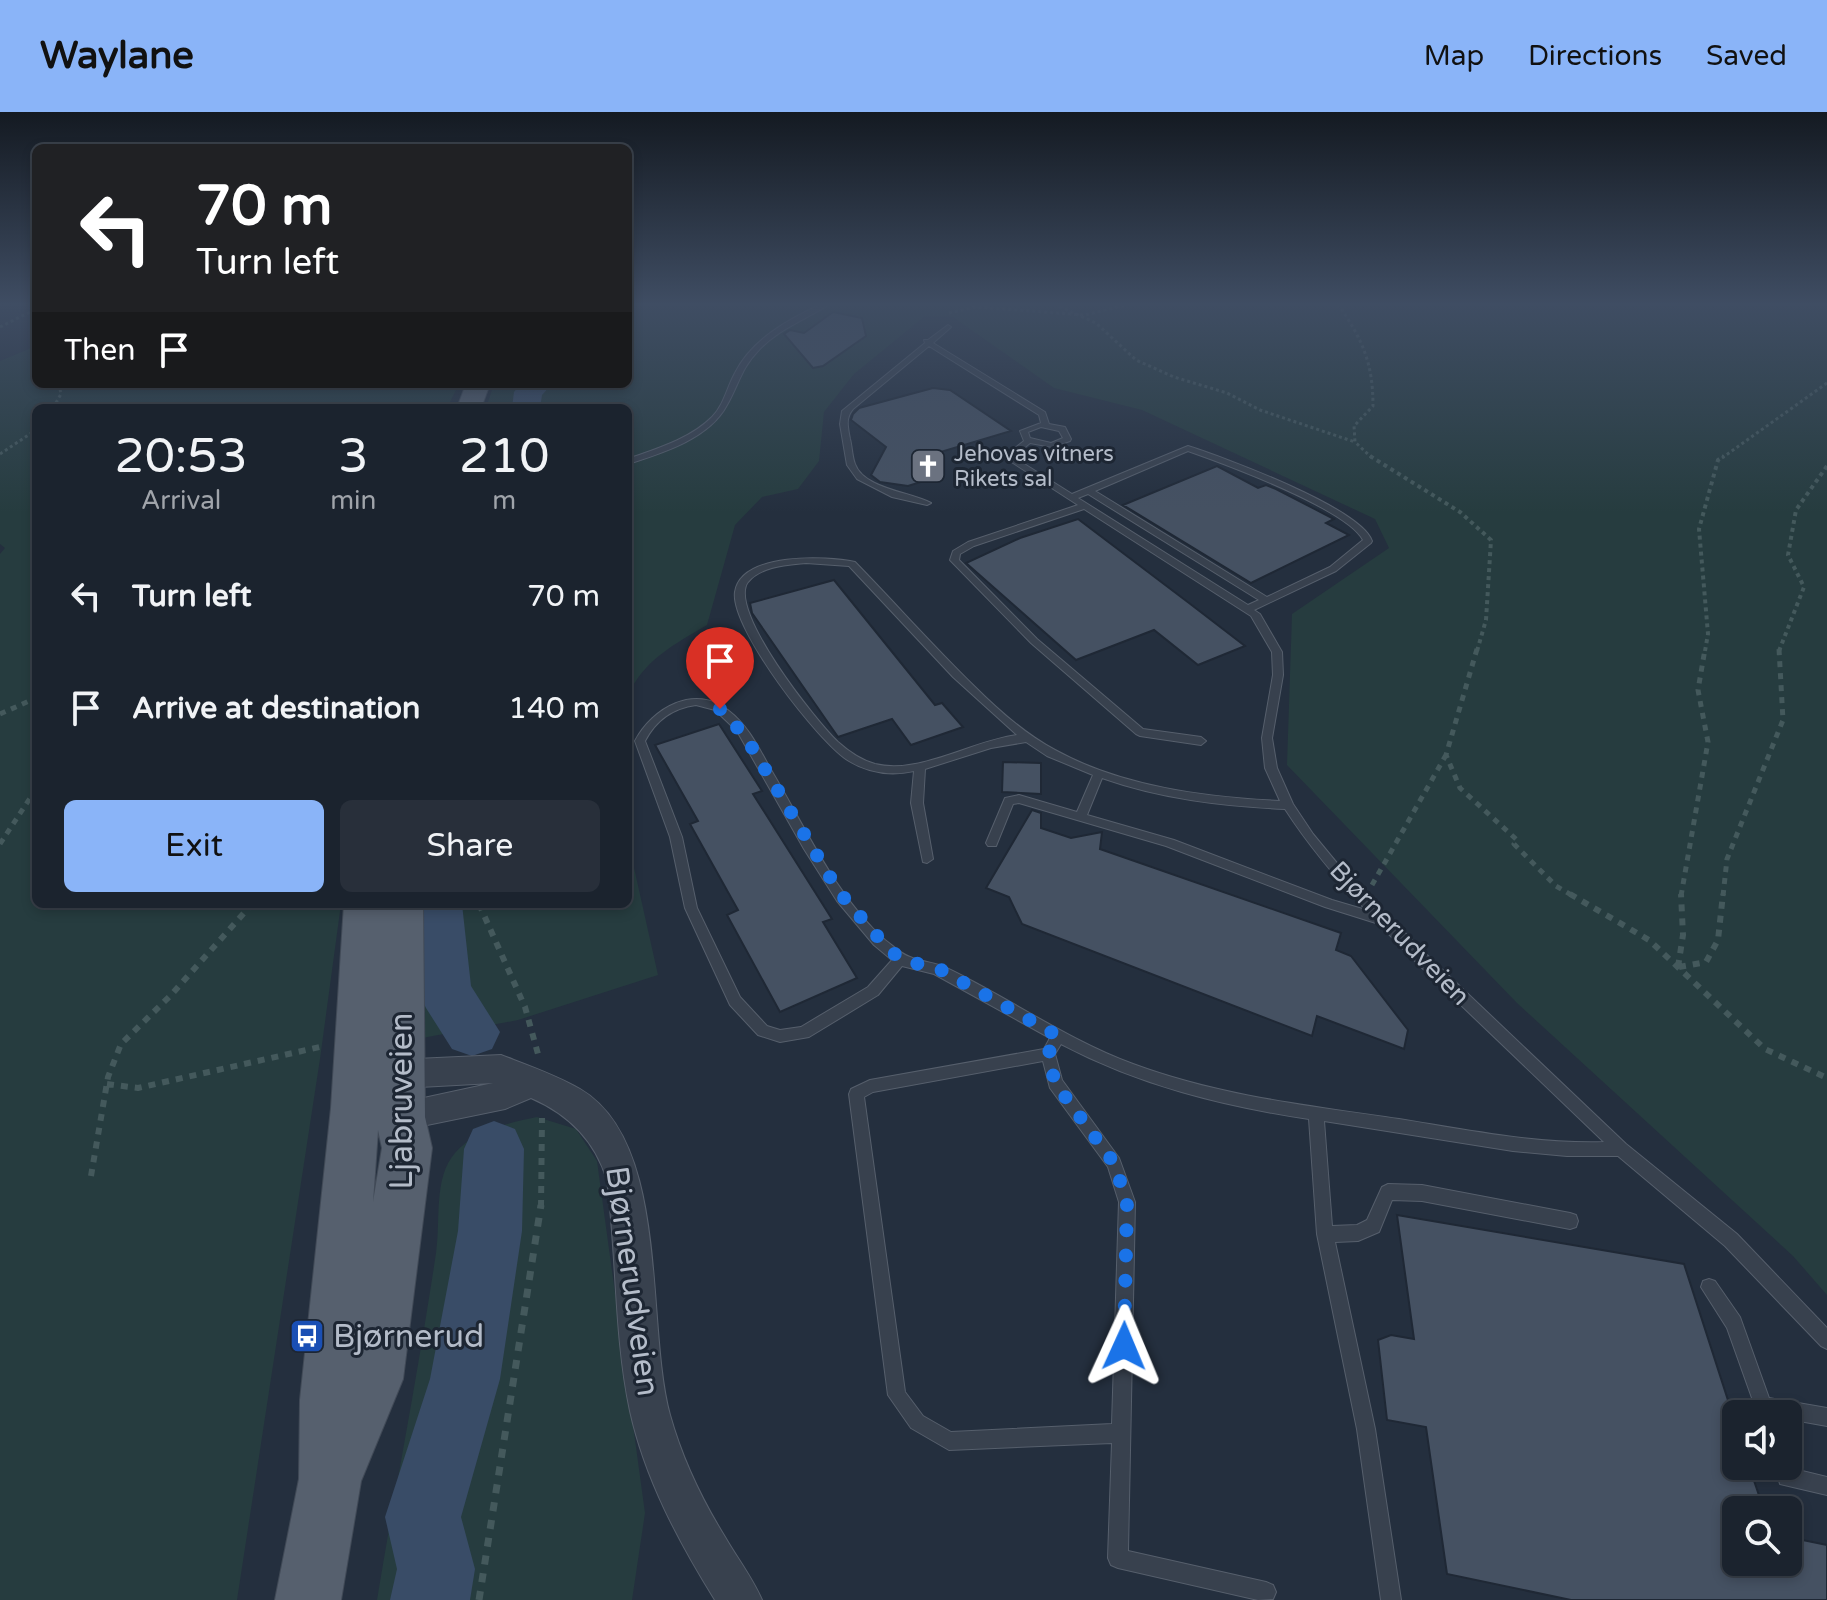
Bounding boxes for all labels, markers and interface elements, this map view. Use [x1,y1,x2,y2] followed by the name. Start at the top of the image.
[40,33,194,79] text: Waylane
[1424,39,1484,73] text: Map
[1528,39,1662,73] text: Directions
[1706,39,1787,73] text: Saved
[196,173,332,240] text: 70 m
[64,176,168,280] icon: left
[196,241,339,284] text: Turn left
[152,328,196,372] icon: arrive
[64,332,136,369] text: Then
[115,428,248,486] text: 20:53
[338,428,368,486] text: 3
[459,428,549,486] text: 210
[954,441,1114,492] place label: Jehovas vitners Rikets sal
[909,447,947,485] church icon: Jehovas vitners Rikets sal
[141,485,221,516] text: Arrival
[330,485,376,516] text: min
[492,485,516,516] text: m
[64,574,108,618] icon: left
[132,578,251,615] text: Turn left
[527,578,600,615] text: 70 m
[686,627,754,709] pin
[698,639,742,683] icon: arrive
[64,686,108,730] icon: arrive
[132,690,420,727] text: Arrive at destination
[508,690,600,727] text: 140 m
[64,800,324,892] button: Exit
[340,800,600,892] button: Share
[1323,855,1476,1012] street label: Bjørnerudveien
[383,1013,421,1189] street label: Ljabruveien
[597,1164,667,1399] street label: Bjørnerudveien
[1082,1304,1166,1388] position arrow
[288,1317,326,1355] bus stop icon: Bjørnerud
[333,1318,484,1356] place label: Bjørnerud
[1722,1400,1802,1576] map controls
[1722,1400,1802,1480] button: sound
[1722,1496,1802,1576] button: search

